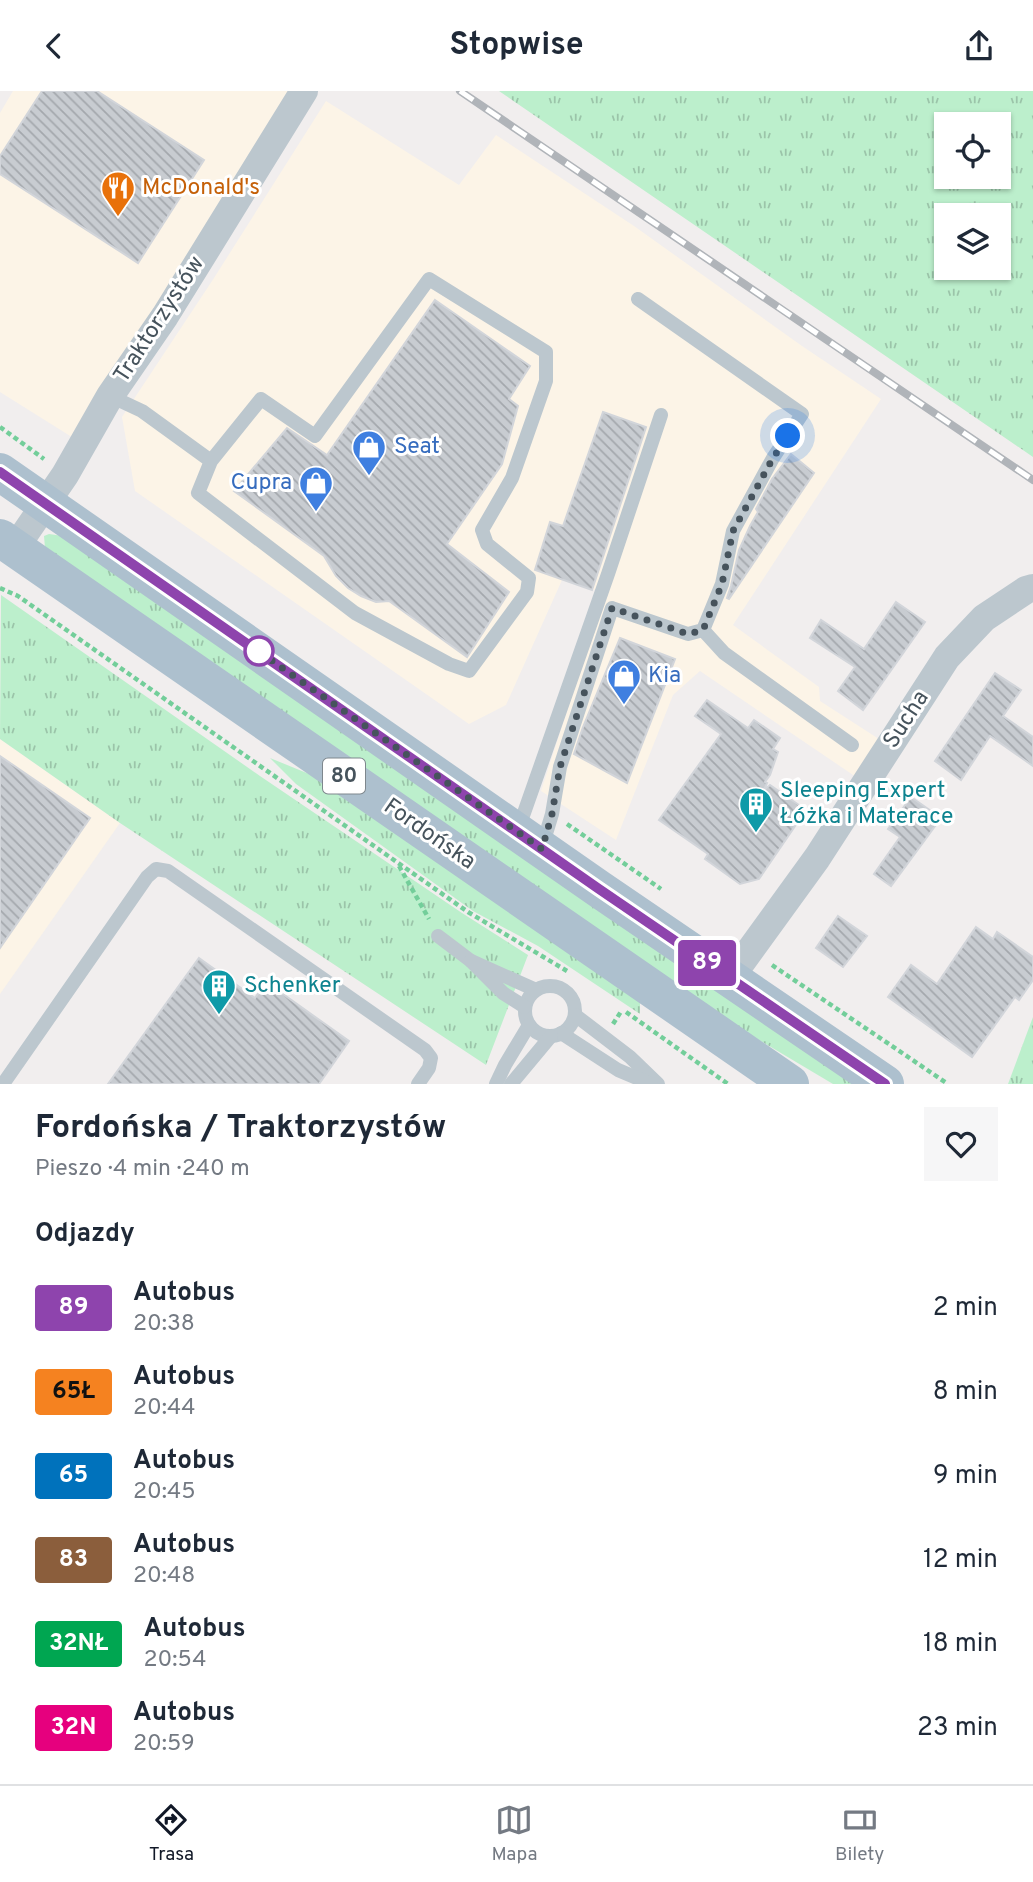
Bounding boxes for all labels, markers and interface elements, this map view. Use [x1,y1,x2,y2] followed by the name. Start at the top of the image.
[449,26,584,66] text: Stopwise
[35,27,73,65] icon: back
[960,27,998,65] icon: share
[934,112,1011,280] map controls
[934,112,1011,189] button: locate
[99,169,137,218] restaurant icon: McDonald's
[142,174,260,203] place label: McDonald's
[934,203,1011,280] button: layers
[108,251,212,389] street label: Traktorzystów
[770,418,805,453] your location
[350,428,388,477] shop icon: Seat
[394,433,440,462] place label: Seat
[297,464,335,513] shop icon: Cupra
[231,469,292,498] place label: Cupra
[244,636,274,666] unlabelled marker
[605,657,643,706] shop icon: Kia
[648,662,681,691] place label: Kia
[878,686,936,754] street label: Sucha
[323,759,365,793] road number: 80
[780,777,953,832] place label: Sleeping Expert Łóżka i Materace
[737,785,775,834] building icon: Sleeping Expert Łóżka i Materace
[377,793,481,877] street label: Fordońska
[676,940,738,986] line badge: 89
[692,948,722,978] text: 89
[200,967,238,1016] building icon: Schenker
[244,972,341,1001] place label: Schenker
[924,1107,998,1181] button: heart
[35,1108,447,1150] text: Fordońska / Traktorzystów
[35,1155,250,1184] text: Pieszo · 4 min · 240 m
[35,1218,135,1251] text: Odjazdy
[133,1277,235,1310] text: Autobus
[933,1292,998,1325] text: 2 min
[59,1293,88,1323] text: 89
[133,1310,195,1339] text: 20:38
[133,1361,235,1394] text: Autobus
[933,1376,998,1409] text: 8 min
[52,1377,95,1407] text: 65Ł
[133,1394,196,1423] text: 20:44
[133,1445,235,1478] text: Autobus
[933,1460,998,1493] text: 9 min
[59,1461,88,1491] text: 65
[133,1478,196,1507] text: 20:45
[133,1529,235,1562] text: Autobus
[923,1544,998,1577] text: 12 min
[59,1545,88,1575] text: 83
[133,1562,195,1591] text: 20:48
[143,1613,246,1646] text: Autobus
[923,1628,998,1661] text: 18 min
[49,1629,108,1659] text: 32NŁ
[143,1646,206,1675] text: 20:54
[133,1697,235,1730] text: Autobus
[917,1712,998,1745] text: 23 min
[51,1713,96,1743] text: 32N
[133,1730,195,1759] text: 20:59
[149,1801,194,1867] tab: Trasa
[491,1801,537,1867] tab: Mapa
[835,1801,884,1867] tab: Bilety

